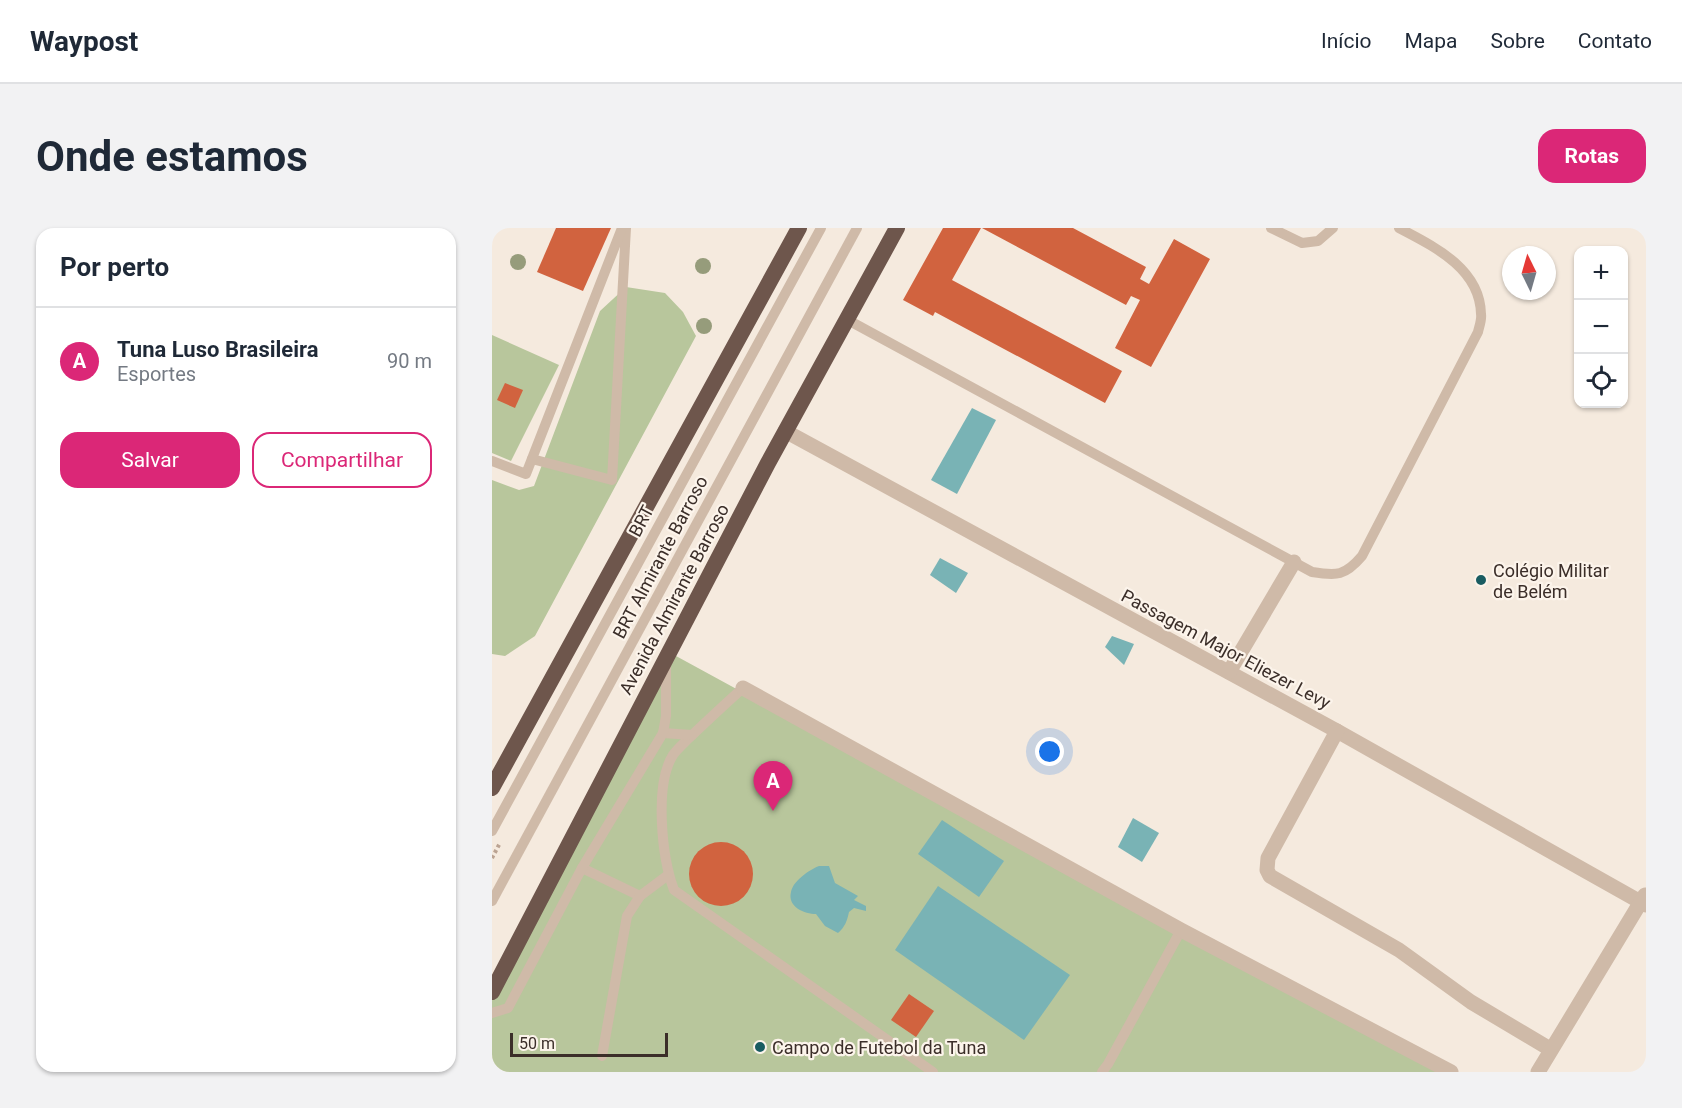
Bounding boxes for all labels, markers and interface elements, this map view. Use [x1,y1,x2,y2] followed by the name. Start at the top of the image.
[30,25,138,58] text: Waypost
[1321,29,1372,53] text: Início
[1405,29,1458,53] text: Mapa
[1491,29,1545,53] text: Sobre
[1578,29,1652,53] text: Contato
[1538,129,1646,183] button: Rotas
[36,132,308,181] text: Onde estamos
[1502,246,1556,300] north arrow
[1574,246,1628,408] map controls
[1574,246,1628,300] button: +
[60,252,169,282] text: Por perto
[1574,300,1628,354] button: −
[117,337,319,362] text: Tuna Luso Brasileira
[73,349,86,373] text: A
[387,349,432,373] text: 90 m
[1574,354,1628,408] button: locate
[117,362,196,386] text: Esportes
[60,432,240,488] button: Salvar
[252,432,432,488] button: Compartilhar
[608,472,712,642] street label: BRT Almirante Barroso
[615,500,733,698] street label: Avenida Almirante Barroso
[624,502,658,540] street label: BRT
[1493,560,1609,602] place label: Colégio Militar de Belém
[1474,573,1488,587] marker: Colégio Militar de Belém
[1118,585,1335,713] street label: Passagem Major Eliezer Levy
[1035,737,1064,766] your location
[754,762,792,811] pin: A
[510,1030,668,1058] scale bar
[519,1034,555,1053] text: 50 m
[772,1037,986,1058] place label: Campo de Futebol da Tuna
[753,1040,767,1054] marker: Campo de Futebol da Tuna

